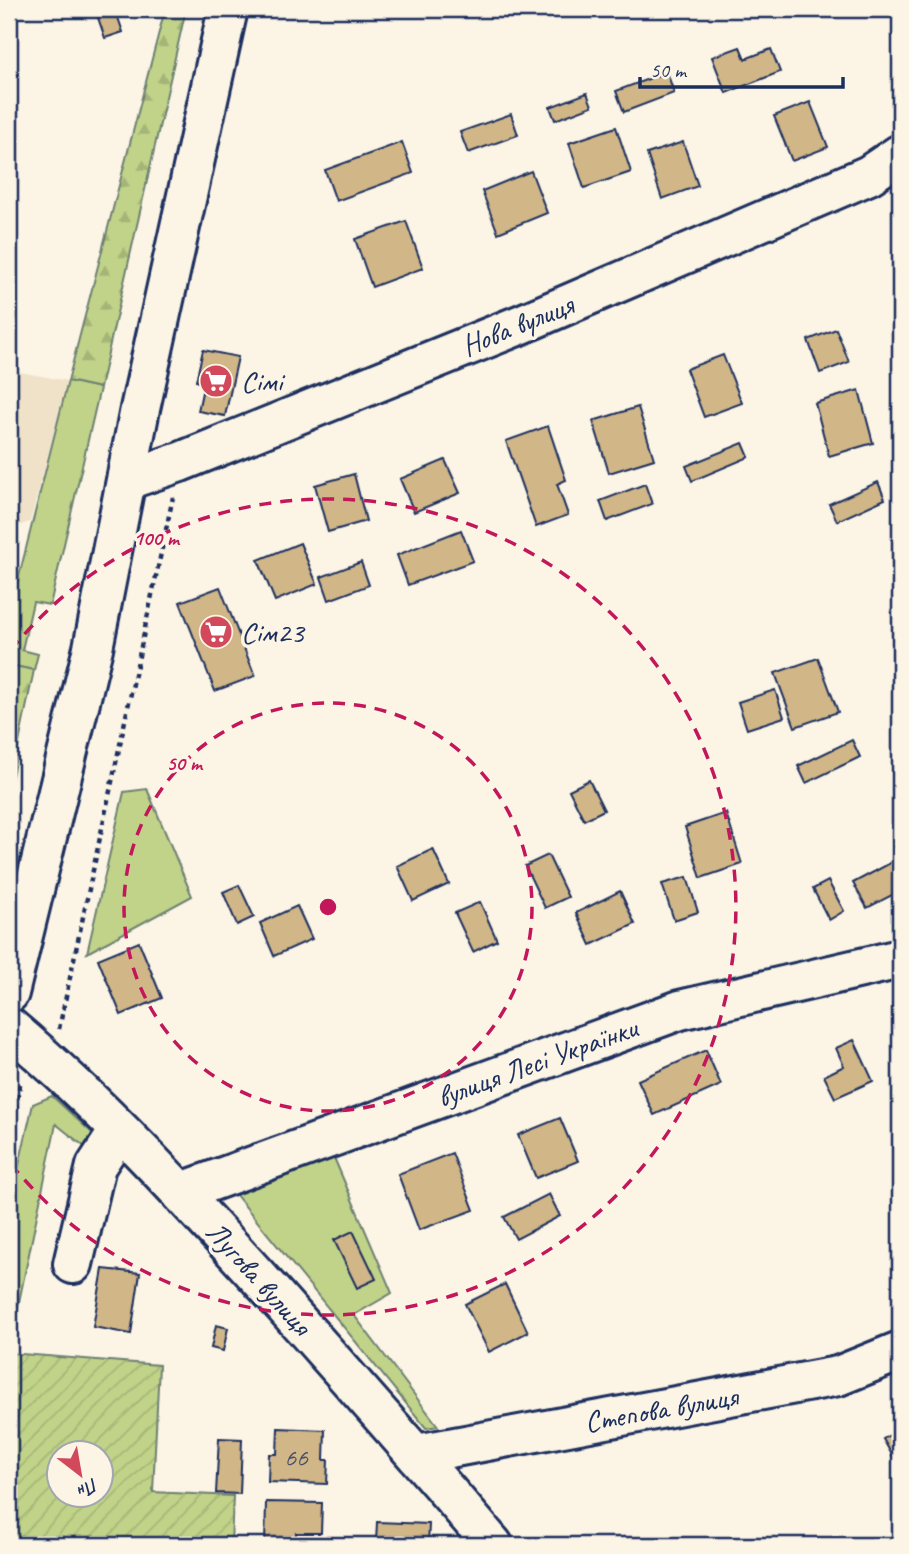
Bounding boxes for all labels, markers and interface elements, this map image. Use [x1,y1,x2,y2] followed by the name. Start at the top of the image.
[640,46,842,90] scale bar
[650,57,688,83] text: 50 m
[456,284,581,365] street label: Нова вулиця
[197,362,235,400] supermarket icon: Сімі
[241,362,286,400] place label: Сімі
[133,525,181,551] text: 100 m
[197,613,235,651] supermarket icon: Сім23
[241,613,306,651] place label: Сім23
[166,750,204,776] text: 50 m
[316,895,340,919] centre of rings
[432,1008,644,1116] street label: вулиця Лесі Українки
[198,1213,322,1345] street label: Лугова вулиця
[581,1376,743,1441] street label: Степова вулиця
[46,1438,116,1508] north arrow
[284,1441,309,1474] house number: 66
[72,1472,103,1504] text: Пн

